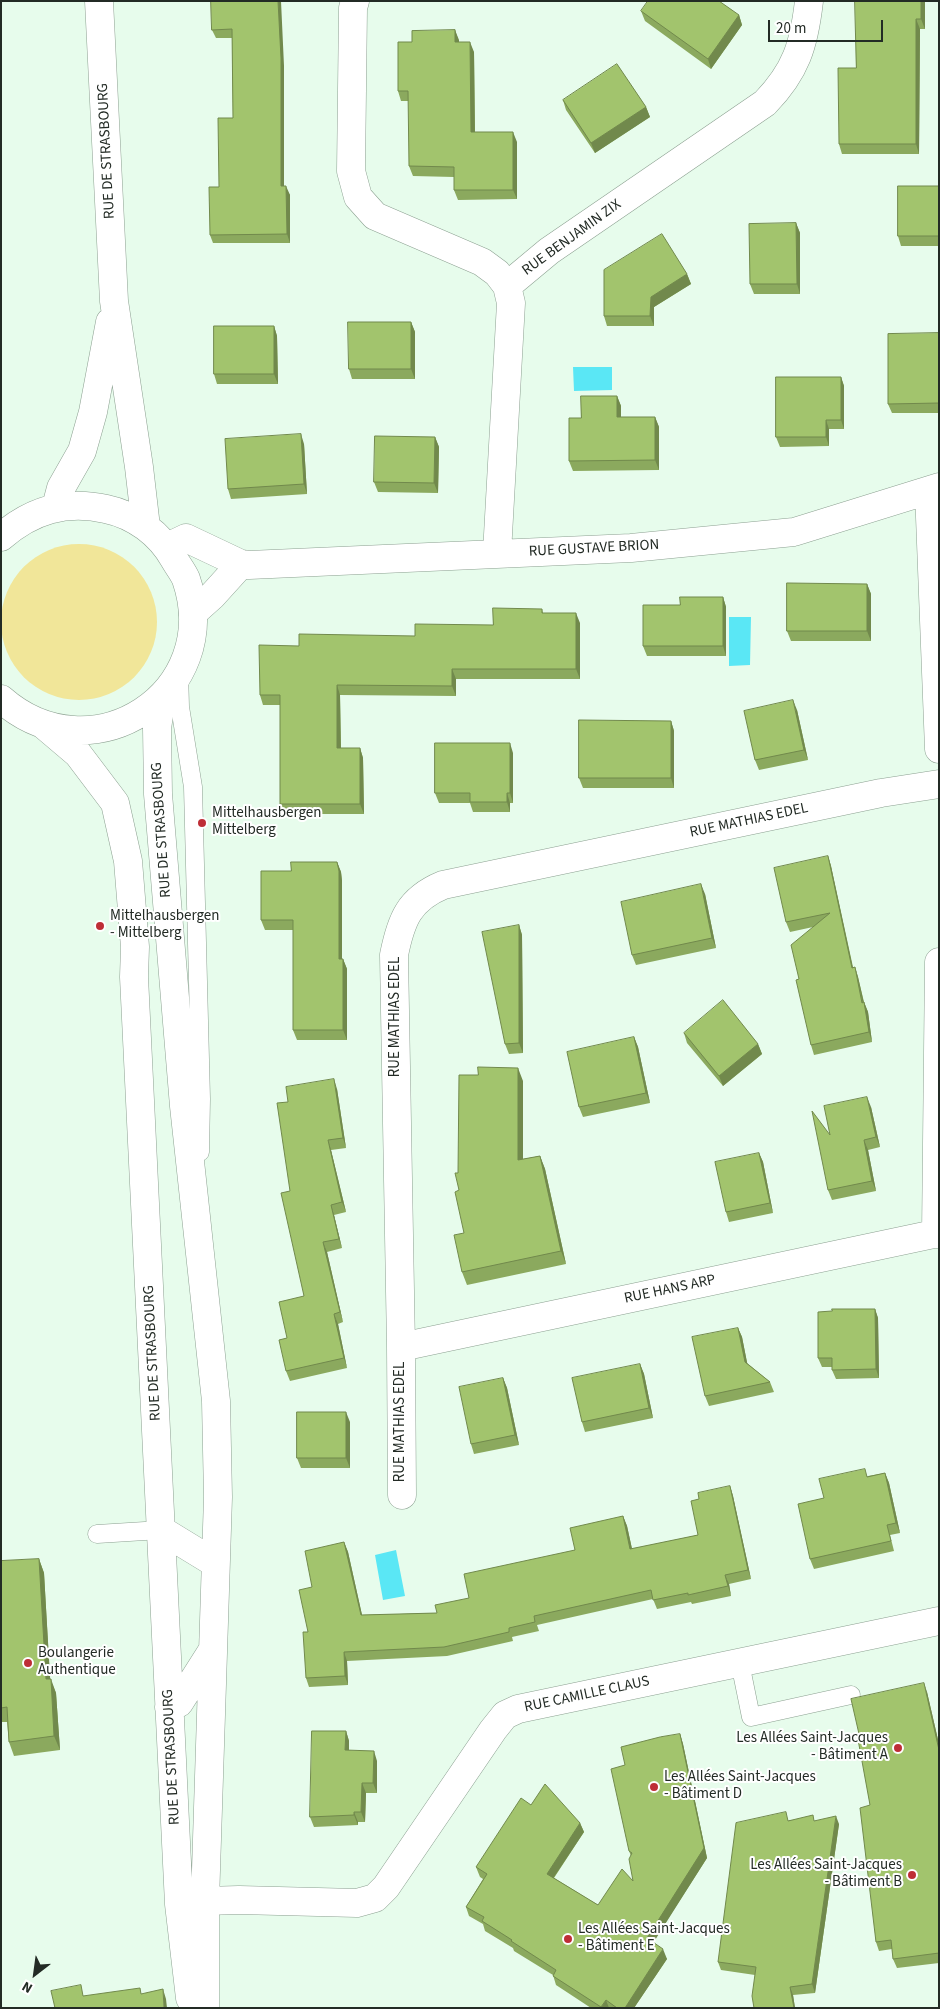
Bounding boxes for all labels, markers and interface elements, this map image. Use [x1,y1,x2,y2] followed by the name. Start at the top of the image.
[770,10,885,42] scale bar
[776,18,806,39] text: 20 m
[94,83,120,219] street label: RUE DE STRASBOURG
[519,196,625,280] street label: RUE BENJAMIN ZIX
[528,537,660,561] street label: RUE GUSTAVE BRION
[148,762,176,898] street label: RUE DE STRASBOURG
[688,800,810,842] street label: RUE MATHIAS EDEL
[212,805,321,840] place label: Mittelhausbergen Mittelberg
[196,817,208,829] marker: Mittelhausbergen Mittelberg
[110,908,219,943] place label: Mittelhausbergen - Mittelberg
[94,920,106,932] marker: Mittelhausbergen - Mittelberg
[387,957,405,1077] street label: RUE MATHIAS EDEL
[623,1272,717,1308] street label: RUE HANS ARP
[140,1285,166,1421] street label: RUE DE STRASBOURG
[392,1362,410,1482] street label: RUE MATHIAS EDEL
[38,1645,116,1680] place label: Boulangerie Authentique
[22,1657,34,1669] marker: Boulangerie Authentique
[523,1673,651,1717] street label: RUE CAMILLE CLAUS
[159,1689,185,1825] street label: RUE DE STRASBOURG
[736,1730,888,1765] place label: Les Allées Saint-Jacques - Bâtiment A
[892,1742,904,1754] marker: Les Allées Saint-Jacques - Bâtiment A
[664,1769,816,1804] place label: Les Allées Saint-Jacques - Bâtiment D
[648,1781,660,1793] marker: Les Allées Saint-Jacques - Bâtiment D
[750,1857,902,1892] place label: Les Allées Saint-Jacques - Bâtiment B
[906,1869,918,1881] marker: Les Allées Saint-Jacques - Bâtiment B
[578,1921,730,1956] place label: Les Allées Saint-Jacques - Bâtiment E
[562,1933,574,1945] marker: Les Allées Saint-Jacques - Bâtiment E
[10,1949,60,1999] north arrow
[18,1976,37,1998] text: N

